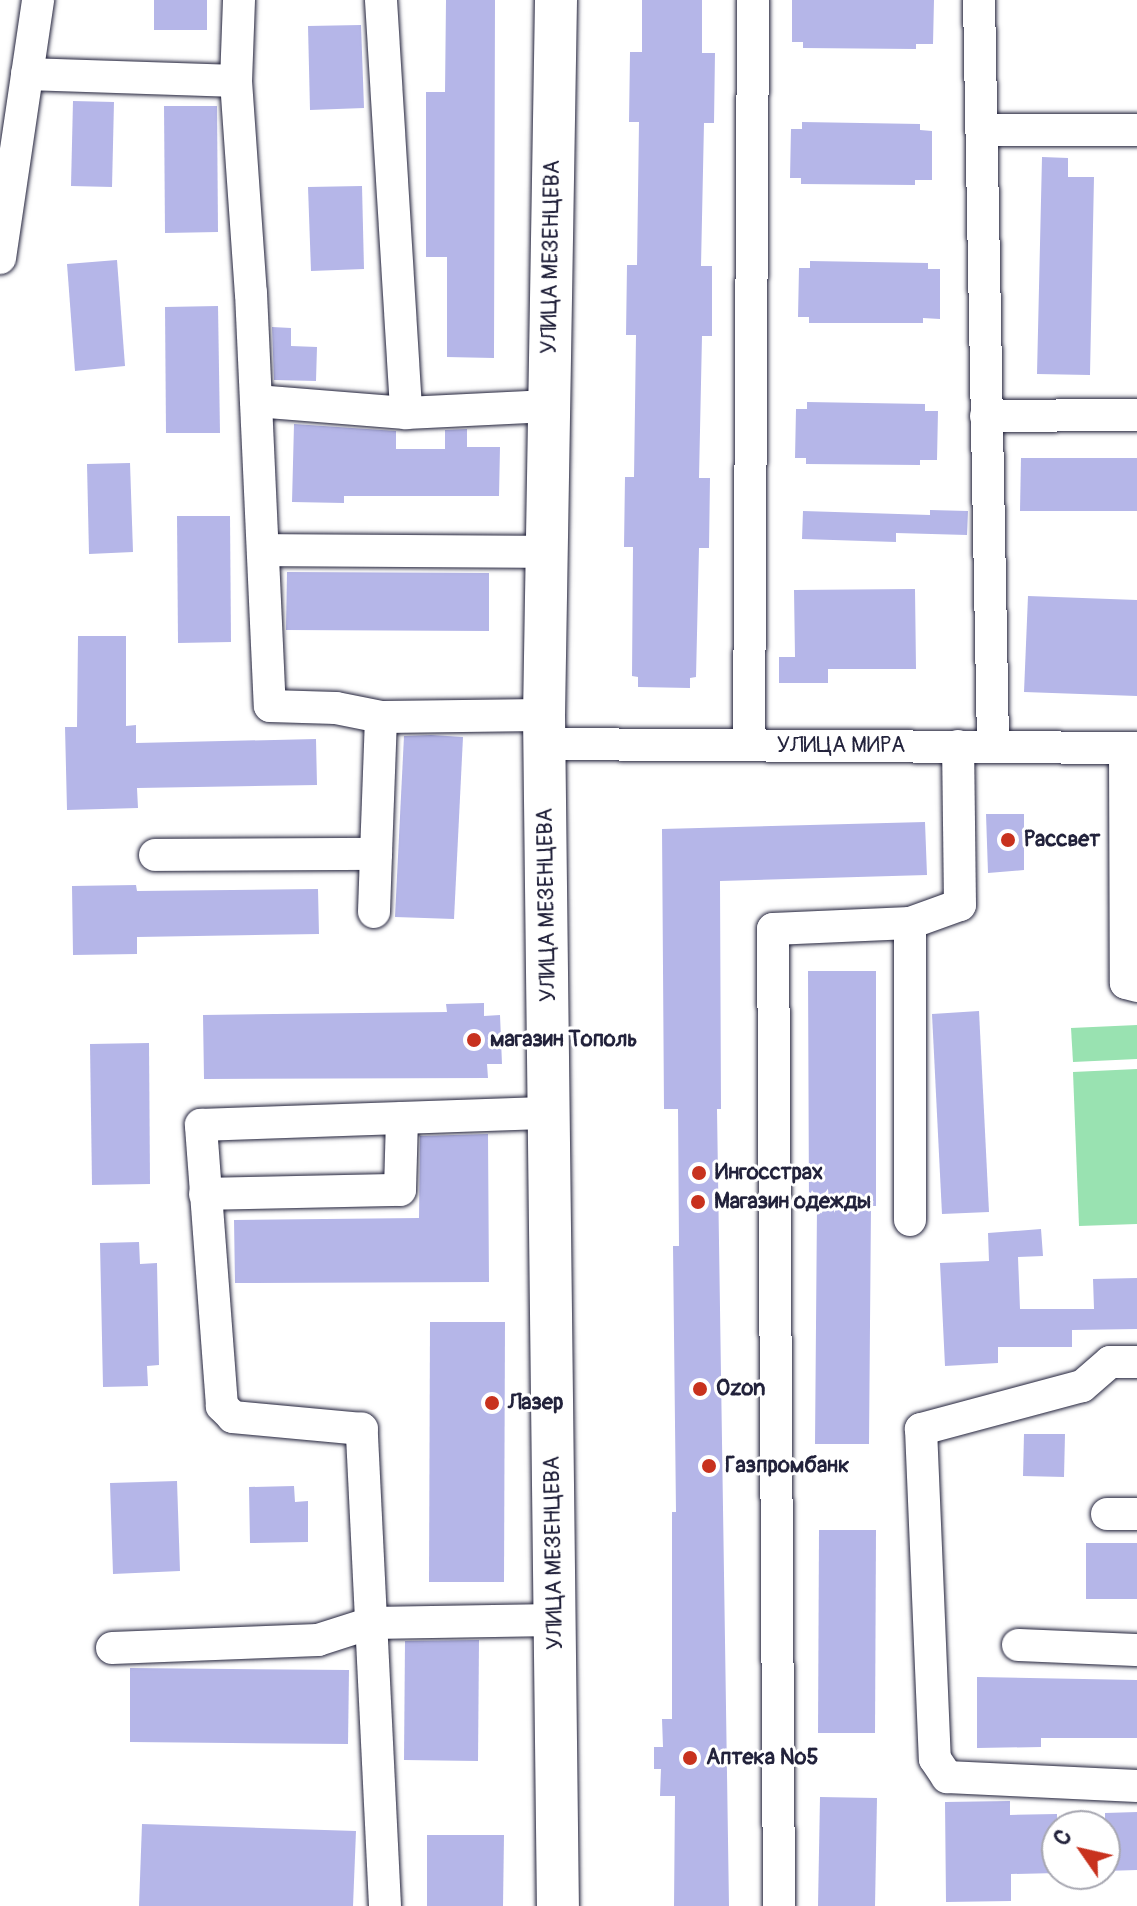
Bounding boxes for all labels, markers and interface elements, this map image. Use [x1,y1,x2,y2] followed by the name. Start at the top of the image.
[536,160,566,354] street label: УЛИЦА МЕЗЕНЦЕВА
[777,733,905,759] street label: УЛИЦА МИРА
[532,808,562,1002] street label: УЛИЦА МЕЗЕНЦЕВА
[1024,827,1100,853] place label: Рассвет
[999,831,1017,849] marker: Рассвет
[490,1027,637,1053] place label: магазин Тополь
[465,1031,483,1049] marker: магазин Тополь
[715,1160,823,1186] place label: Ингосстрах
[690,1164,708,1182] marker: Ингосстрах
[714,1189,871,1215] place label: Магазин одежды
[689,1193,707,1211] marker: Магазин одежды
[716,1376,765,1402] place label: Ozon
[691,1380,709,1398] marker: Ozon
[508,1390,563,1416] place label: Лазер
[483,1394,501,1412] marker: Лазер
[725,1453,849,1479] place label: Газпромбанк
[539,1456,569,1650] street label: УЛИЦА МЕЗЕНЦЕВА
[700,1457,718,1475] marker: Газпромбанк
[706,1745,818,1771] place label: Аптека №5
[681,1749,699,1767] marker: Аптека №5
[1041,1810,1121,1890] north arrow
[1047,1824,1078,1851] text: С

